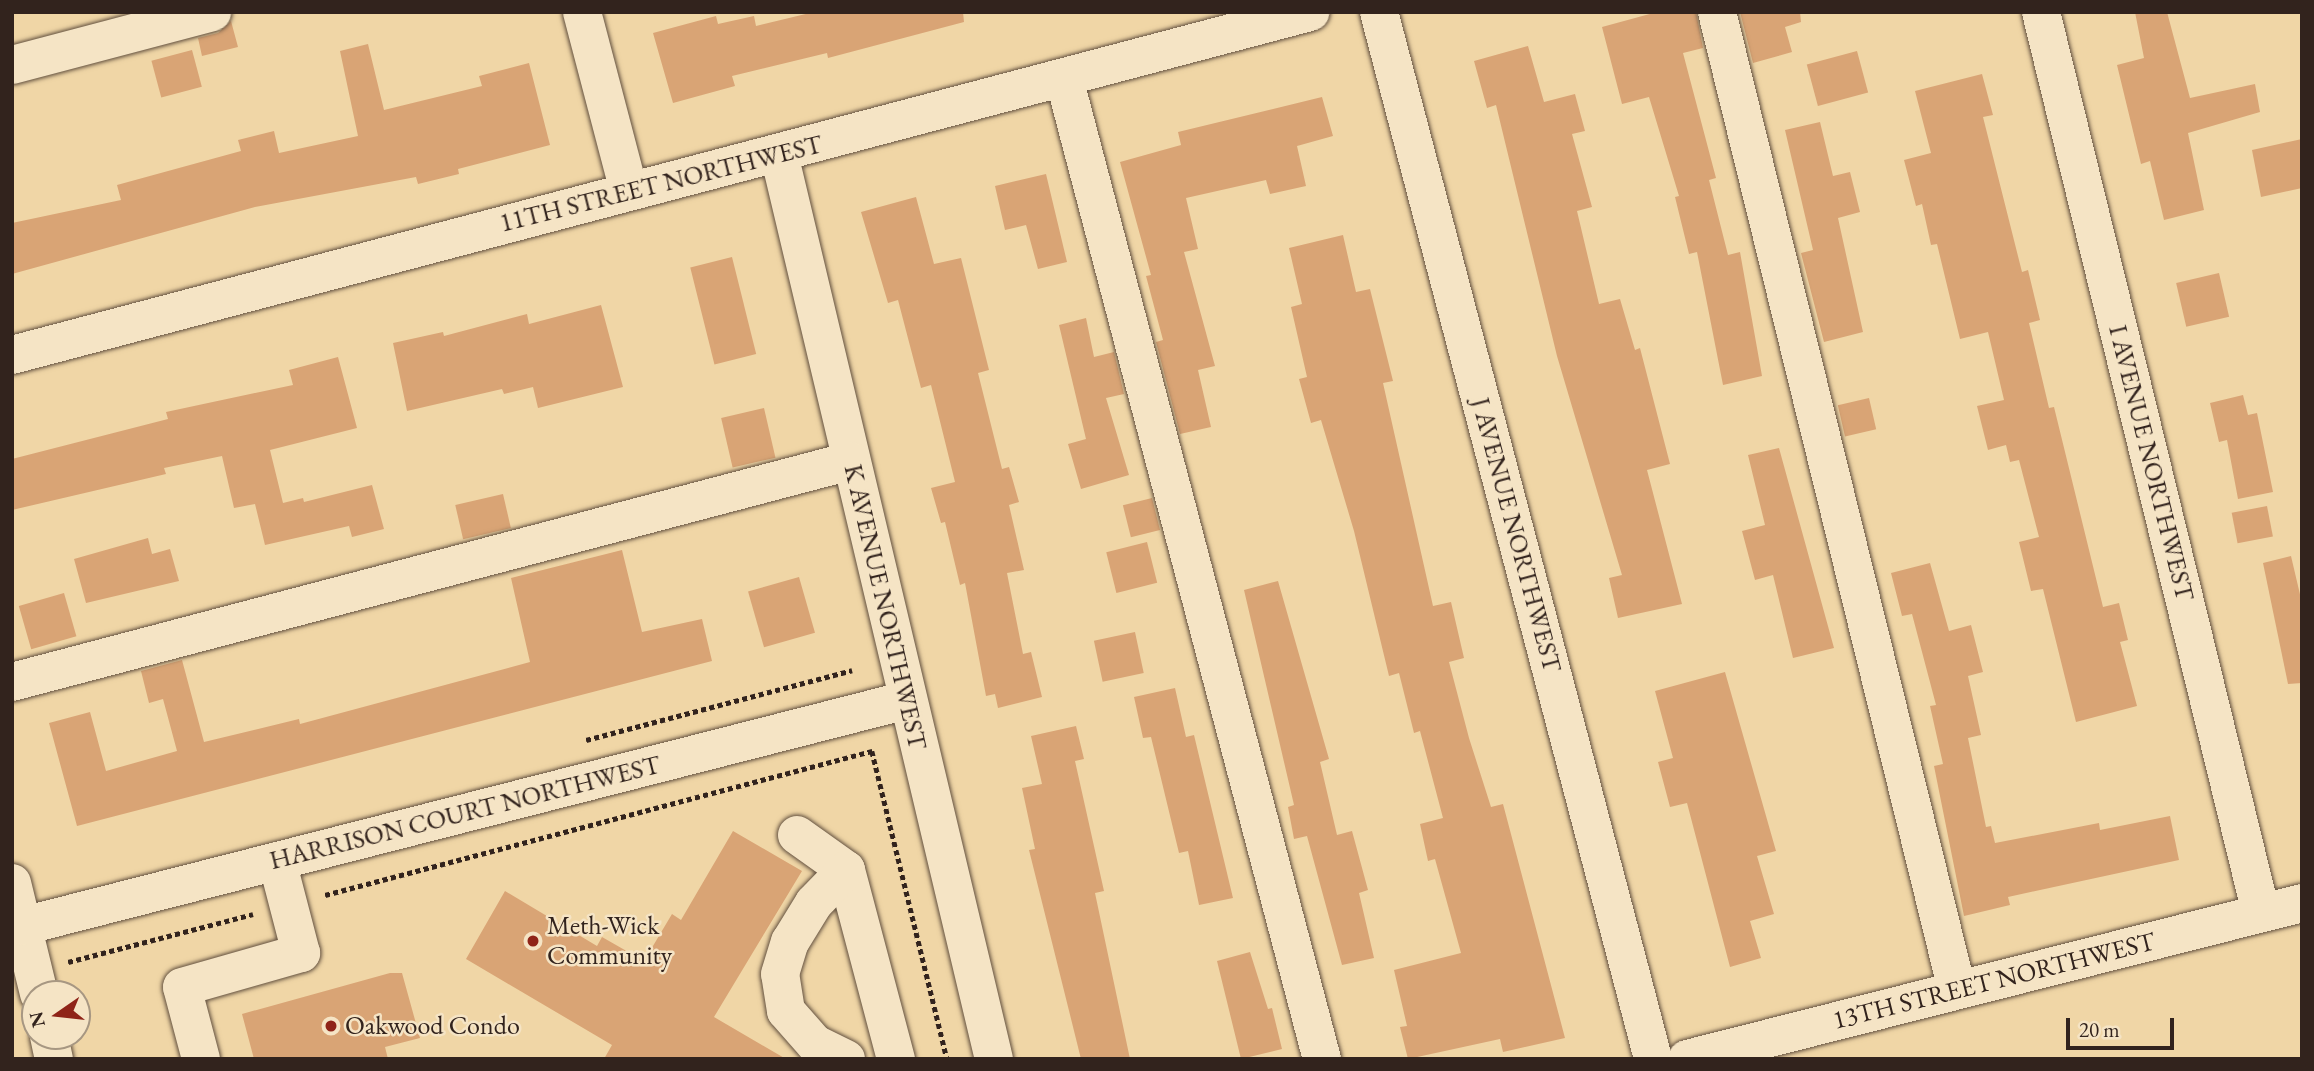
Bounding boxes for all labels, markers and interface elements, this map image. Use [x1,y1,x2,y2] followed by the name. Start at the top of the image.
[496,129,826,239] street label: 11TH STREET NORTHWEST
[2102,322,2200,604] street label: I AVENUE NORTHWEST
[1464,394,1568,676] street label: J AVENUE NORTHWEST
[837,461,933,753] street label: K AVENUE NORTHWEST
[266,749,664,877] street label: HARRISON COURT NORTHWEST
[547,910,672,972] place label: Meth-Wick Community
[1829,926,2159,1036] street label: 13TH STREET NORTHWEST
[525,933,541,949] marker: Meth-Wick Community
[21,980,91,1050] north arrow
[2069,1004,2178,1048] scale bar
[23,1009,51,1030] text: N
[345,1010,520,1042] place label: Oakwood Condo
[2079,1016,2120,1043] text: 20 m
[323,1018,339,1034] marker: Oakwood Condo

